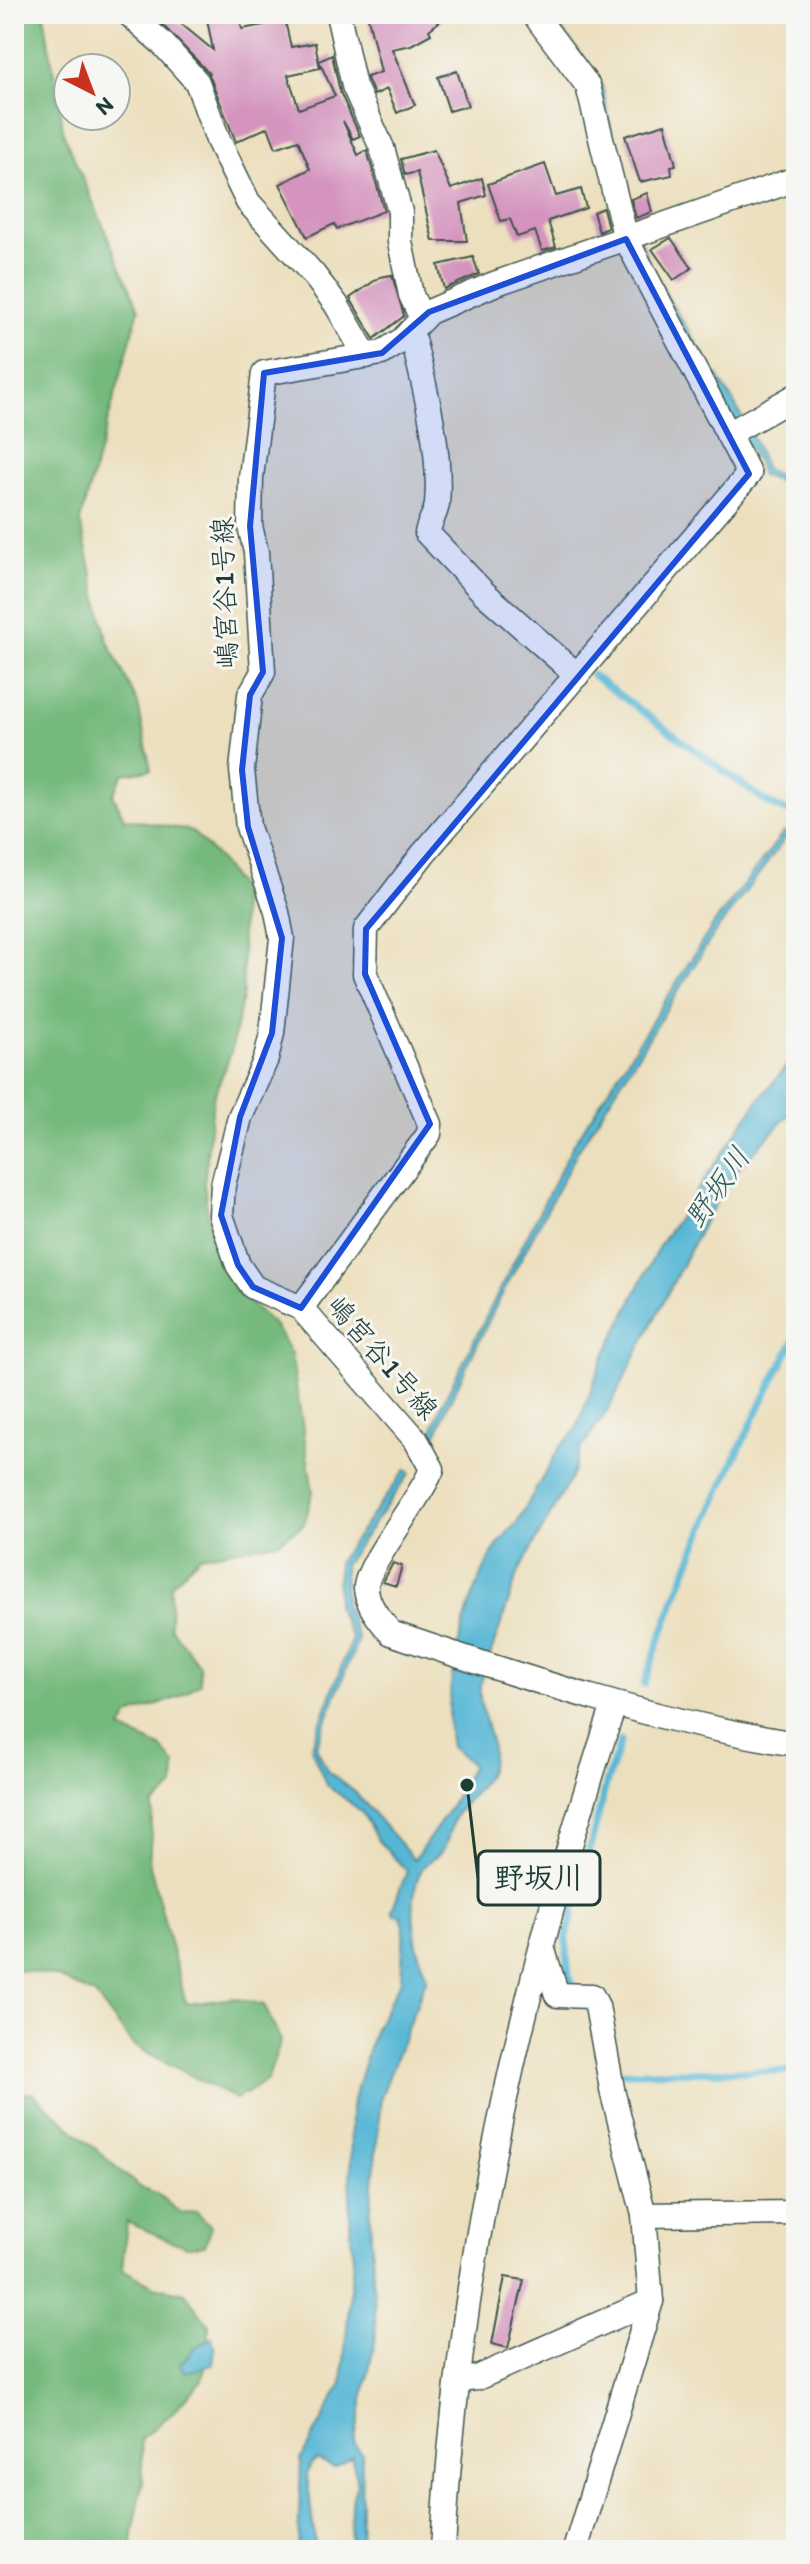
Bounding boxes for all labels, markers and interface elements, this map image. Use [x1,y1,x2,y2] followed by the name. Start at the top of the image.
[52,52,132,132] north arrow
[90,91,120,121] text: N
[204,516,244,670] street label: 嶋宮谷1号線
[676,1140,758,1234] water label: 野坂川
[320,1288,446,1426] street label: 嶋宮谷1号線
[478,1851,600,1905] callout: 野坂川
[494,1859,584,1896] text: 野坂川

